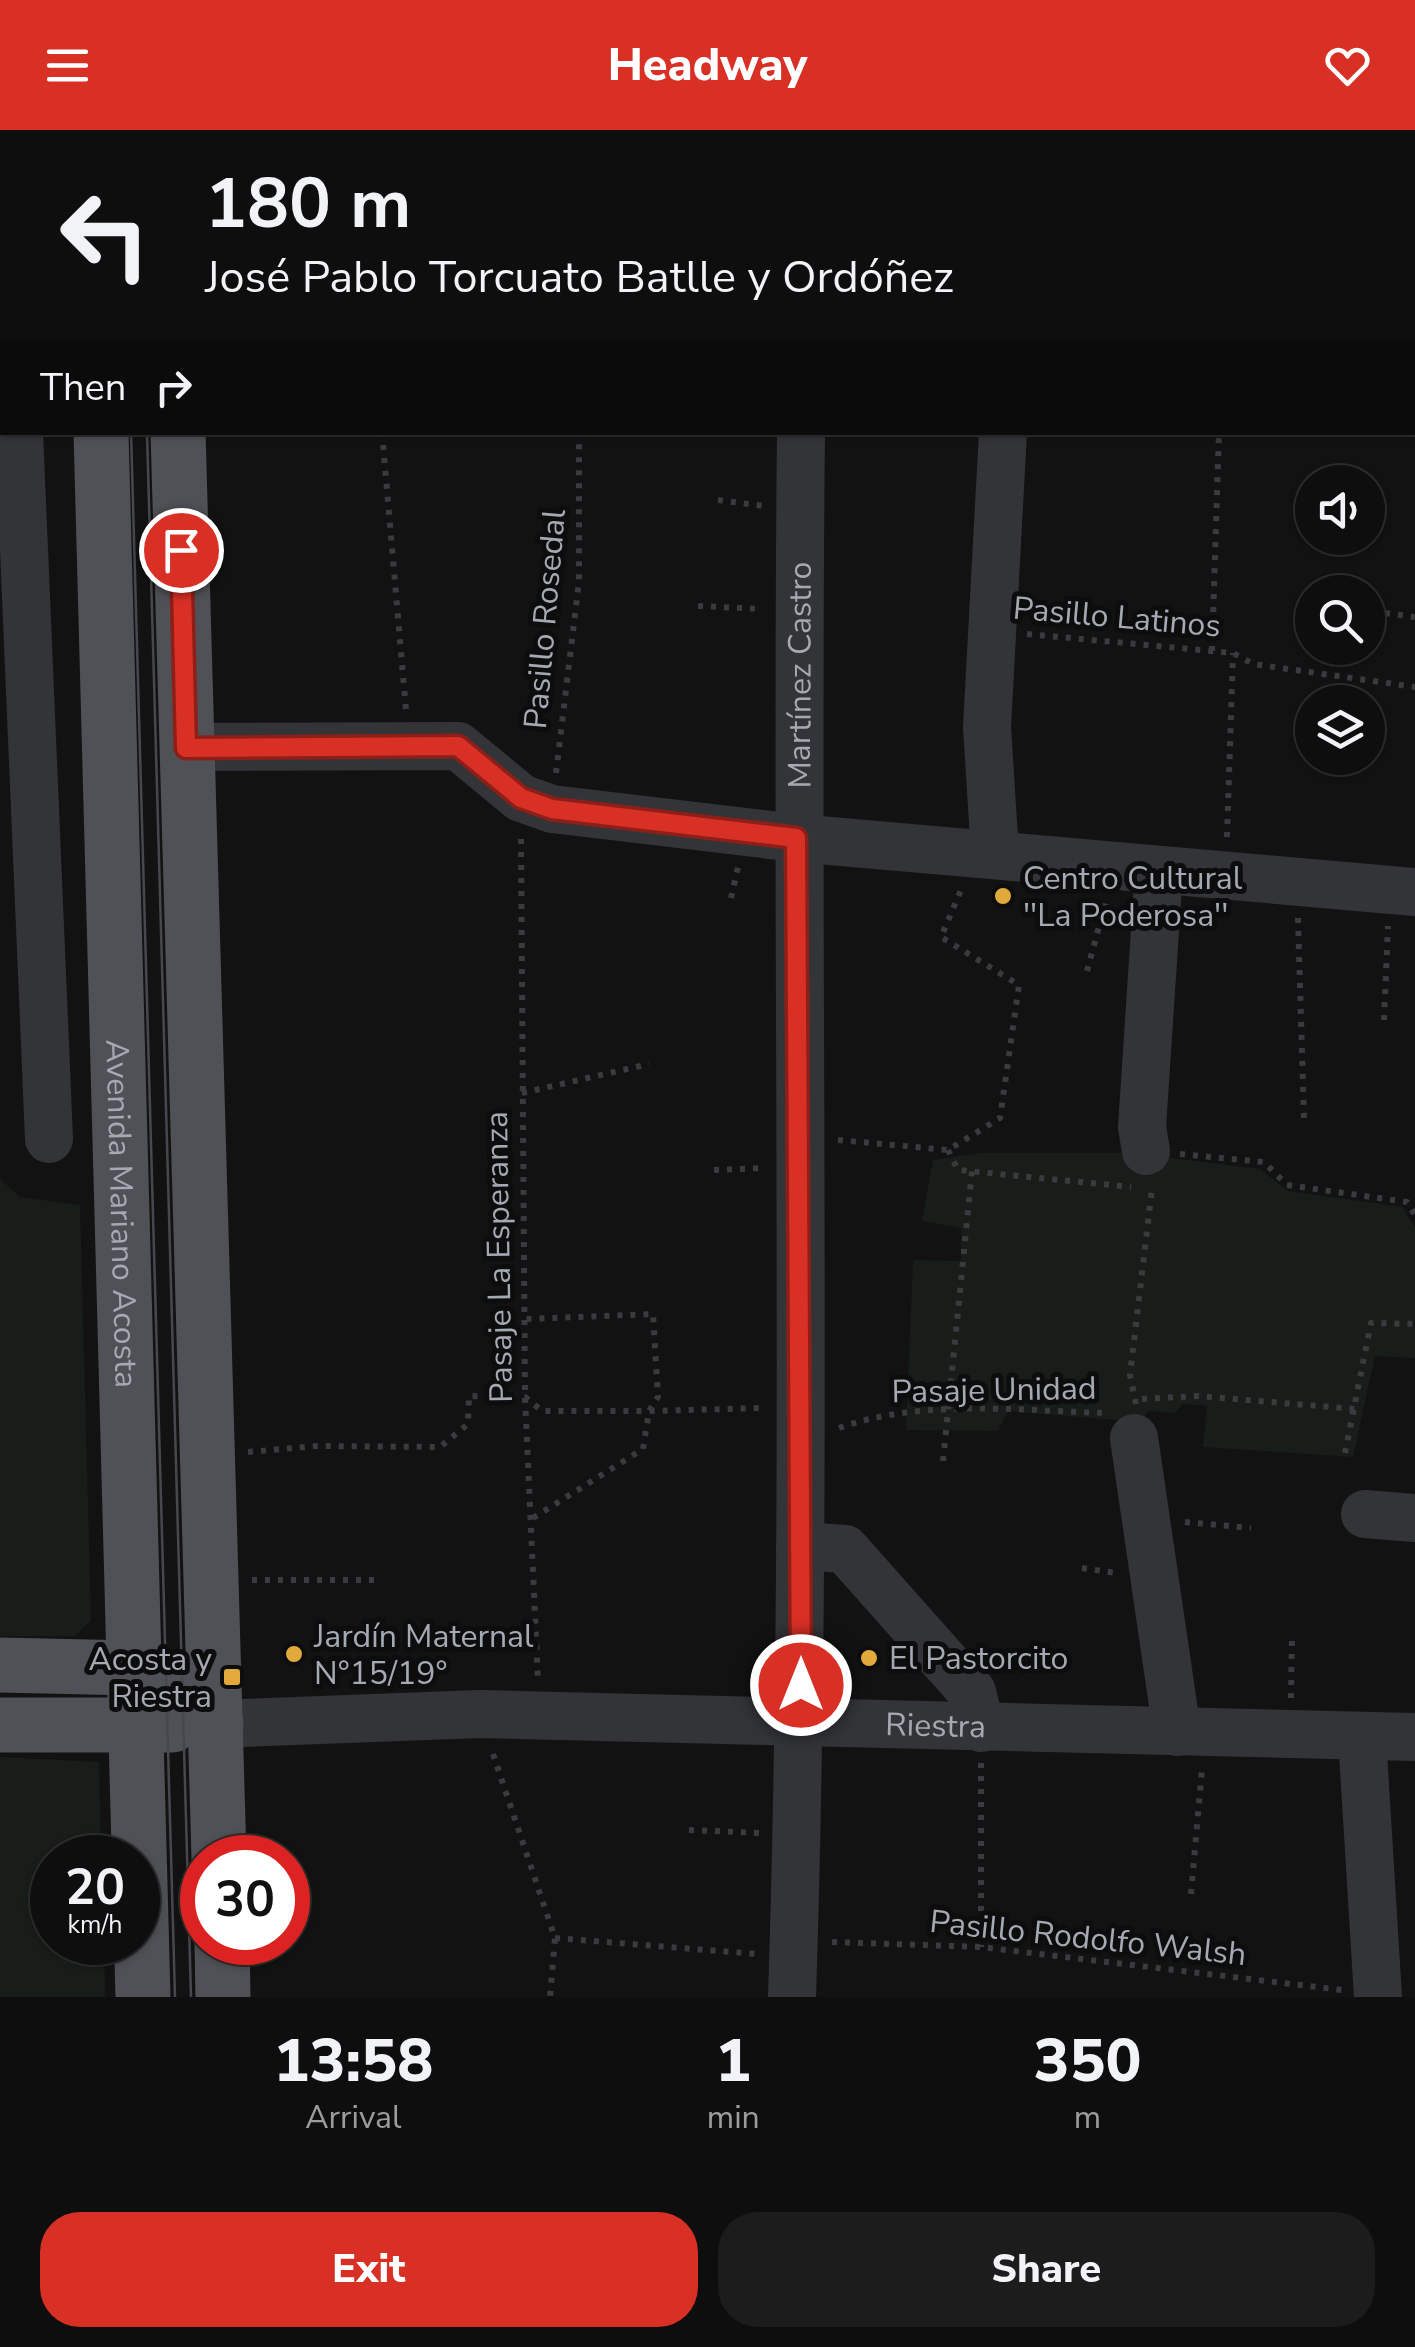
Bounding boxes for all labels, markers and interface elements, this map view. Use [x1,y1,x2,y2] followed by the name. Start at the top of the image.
[608,35,807,96] text: Headway
[40,38,95,93] icon: menu
[1320,38,1375,93] icon: heart
[205,156,411,252] text: 180 m
[40,170,170,300] icon: left
[205,247,954,308] text: José Pablo Torcuato Batlle y Ordóñez
[146,360,201,415] icon: right
[40,362,126,413] text: Then
[1295,465,1385,775] map controls
[1295,465,1385,555] button: sound
[514,507,576,731] street label: Pasillo Rosedal
[139,508,224,593] pin
[154,523,209,578] icon: arrive
[778,561,821,789] street label: Martínez Castro
[1295,575,1385,665] button: search
[1011,587,1223,647] street label: Pasillo Latinos
[1295,685,1385,775] button: layers
[1023,857,1243,937] place label: Centro Cultural ''La Poderosa''
[992,885,1014,907] marker: Centro Cultural ''La Poderosa''
[96,1039,148,1389] street label: Avenida Mariano Acosta
[475,1111,523,1403] street label: Pasaje La Esperanza
[891,1367,1097,1413] street label: Pasaje Unidad
[313,1615,534,1695] place label: Jardín Maternal N°15/19°
[749,1633,853,1737] position arrow
[889,1637,1068,1680] place label: El Pastorcito
[88,1638,213,1718] place label: Acosta y Riestra
[283,1643,305,1665] marker: Jardín Maternal N°15/19°
[858,1647,880,1669] marker: El Pastorcito
[221,1666,243,1688] marker: Acosta y Riestra
[885,1702,986,1748] street label: Riestra
[180,1835,310,1965] speed limit sign: 30
[65,1853,125,1922] text: 20
[928,1900,1248,1976] street label: Pasillo Rodolfo Walsh
[67,1908,123,1942] text: km/h
[274,2020,433,2102] text: 13:58
[715,2020,751,2102] text: 1
[1033,2020,1141,2102] text: 350
[305,2096,402,2139] text: Arrival
[707,2096,760,2139] text: min
[1074,2096,1101,2139] text: m
[40,2212,698,2327] button: Exit
[718,2212,1375,2327] button: Share

